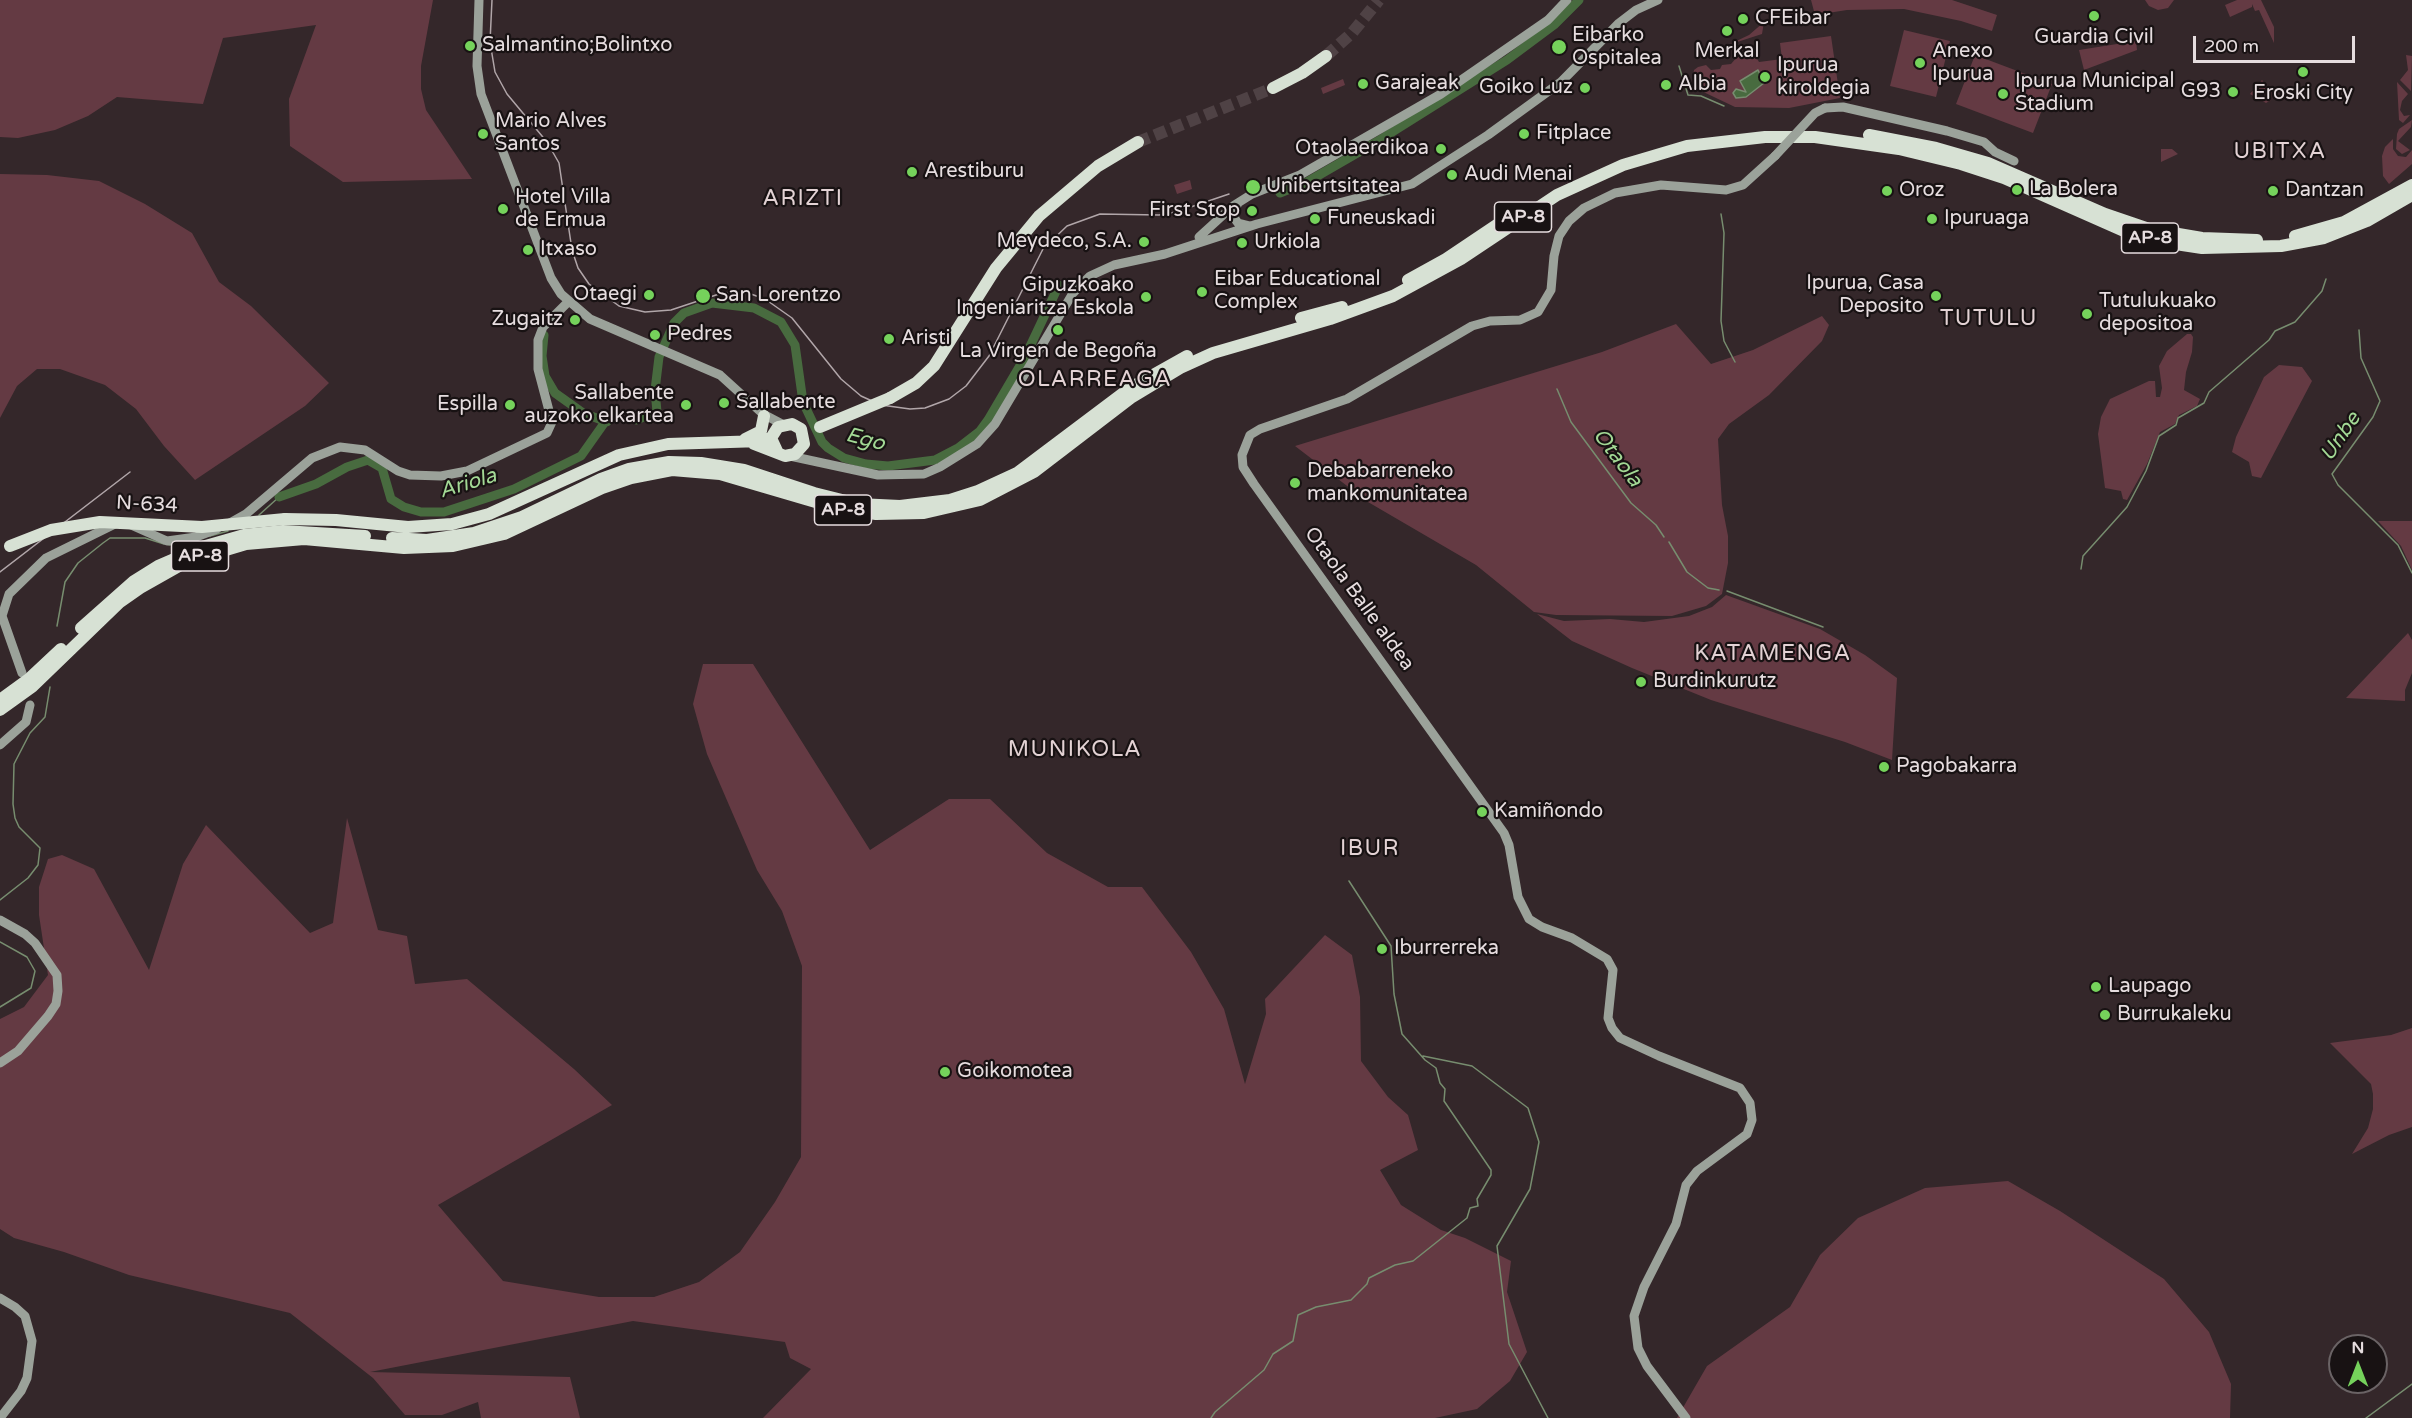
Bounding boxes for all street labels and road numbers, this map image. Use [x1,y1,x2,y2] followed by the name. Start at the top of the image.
[1494,202,1552,232] road number: AP-8
[2122,223,2178,253] road number: AP-8
[115,491,179,519] street label: N-634
[814,495,872,525] road number: AP-8
[1299,523,1419,675] street label: Otaola Balle aldea
[172,541,228,571] road number: AP-8

